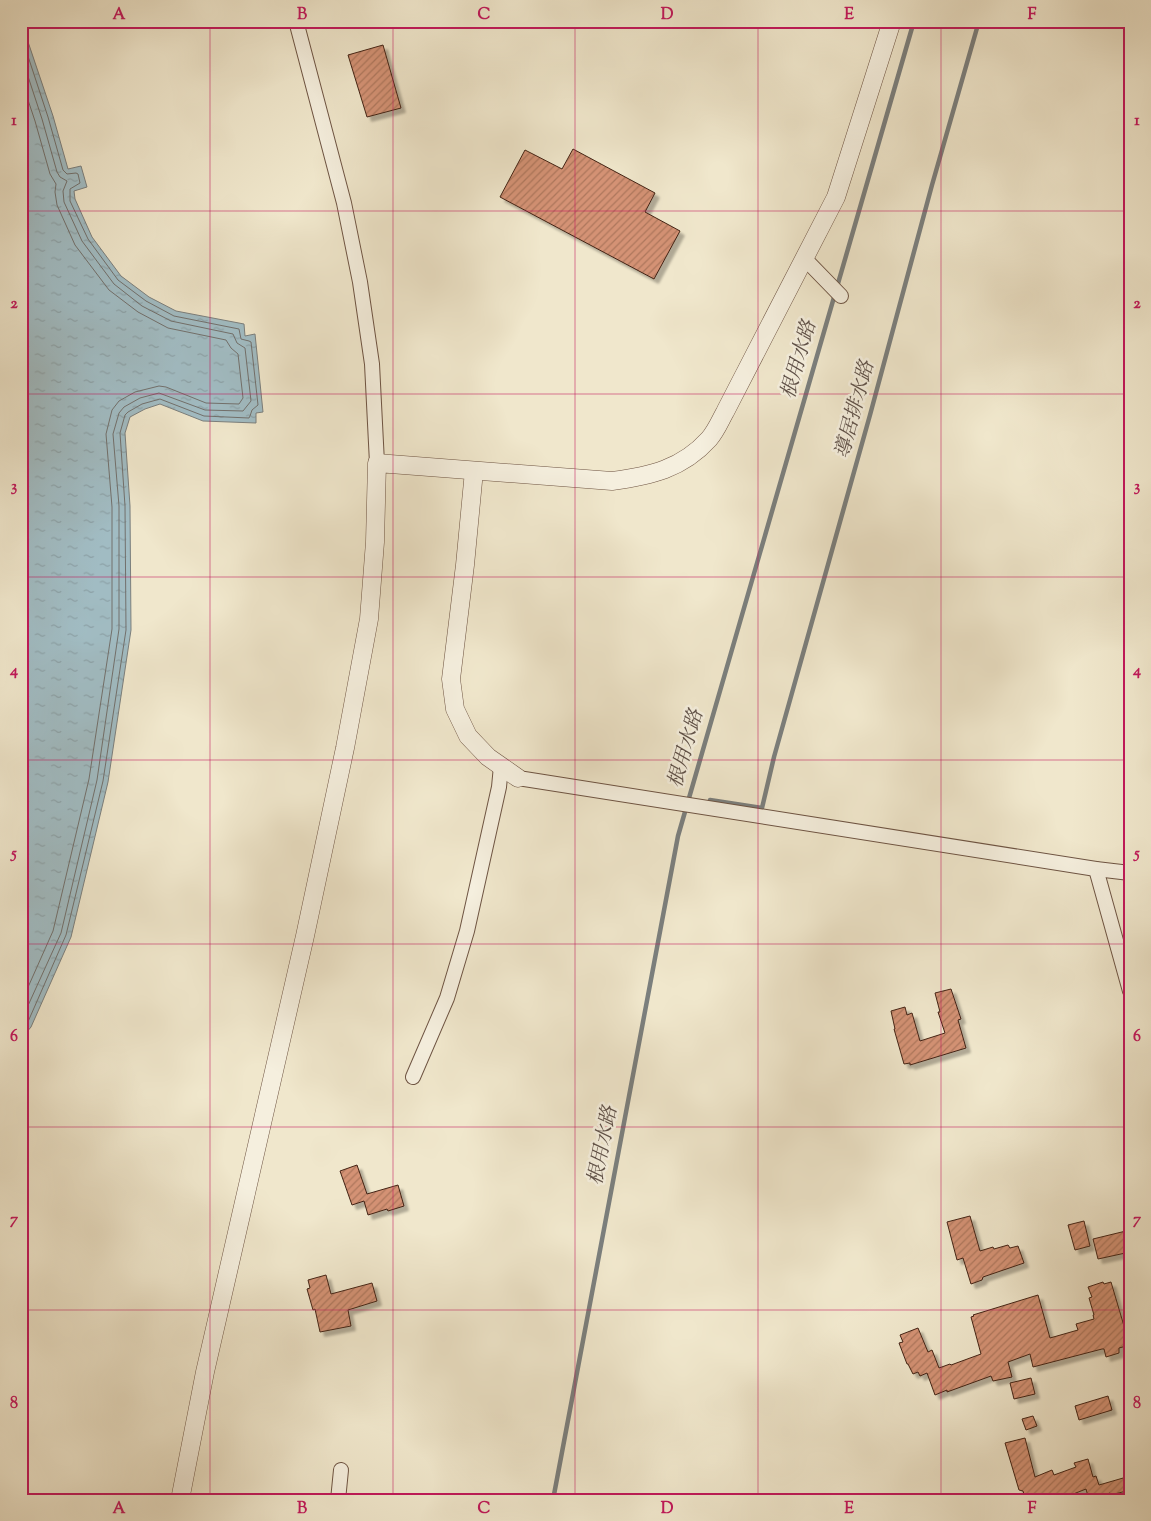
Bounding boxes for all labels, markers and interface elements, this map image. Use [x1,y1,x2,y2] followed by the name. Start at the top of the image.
[113,4,126,27] text: A
[297,4,307,27] text: B
[478,4,491,27] text: C
[661,4,674,27] text: D
[844,4,854,27] text: E
[1028,4,1037,27] text: F
[11,110,17,133] text: 1
[1134,110,1140,133] text: 1
[10,293,18,316] text: 2
[1133,293,1141,316] text: 2
[775,316,826,402] water label: 根用水路
[829,356,883,462] water label: 導居排水路
[11,476,18,499] text: 3
[1134,476,1141,499] text: 3
[9,660,18,683] text: 4
[1132,660,1141,683] text: 4
[662,705,713,791] water label: 根用水路
[9,843,17,866] text: 5
[1132,843,1140,866] text: 5
[10,1026,18,1049] text: 6
[1133,1026,1141,1049] text: 6
[582,1102,626,1188] water label: 根用水路
[10,1209,19,1232] text: 7
[1133,1209,1142,1232] text: 7
[10,1393,18,1416] text: 8
[1133,1393,1141,1416] text: 8
[113,1498,126,1521] text: A
[297,1498,307,1521] text: B
[478,1498,491,1521] text: C
[661,1498,674,1521] text: D
[844,1498,854,1521] text: E
[1028,1498,1037,1521] text: F

